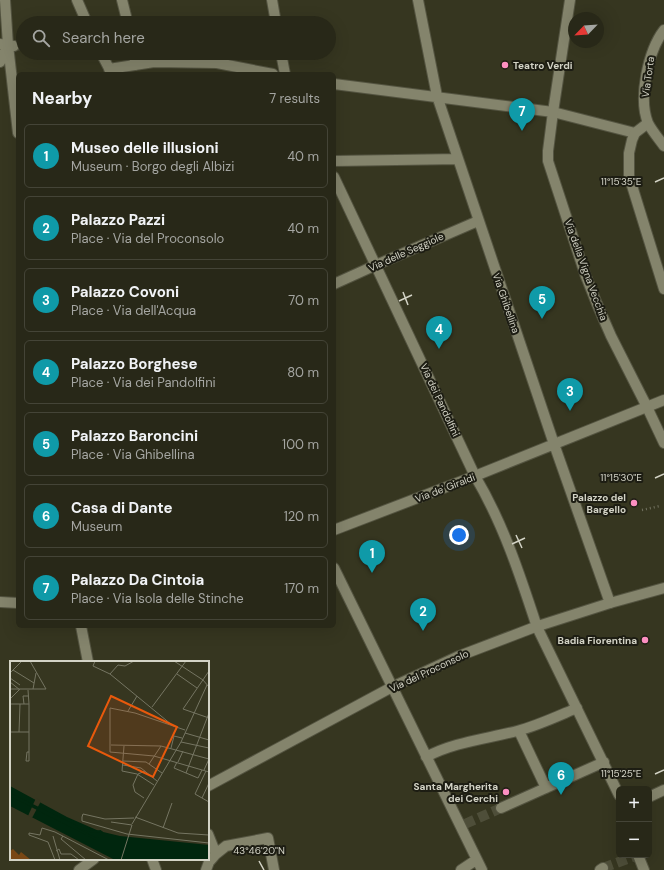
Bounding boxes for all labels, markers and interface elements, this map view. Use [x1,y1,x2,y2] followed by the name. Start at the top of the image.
[568,12,604,48] north arrow
[16,16,336,60] search box
[30,27,52,49] icon: search
[62,28,145,48] text: Search here
[639,56,657,98] street label: Via Torta
[513,59,573,72] place label: Teatro Verdi
[500,60,510,70] marker: Teatro Verdi
[32,87,92,109] text: Nearby
[269,90,320,107] text: 7 results
[509,98,535,131] pin: 7
[71,138,219,158] text: Museo delle illusioni
[44,148,48,165] text: 1
[287,148,319,165] text: 40 m
[71,158,234,175] text: Museum · Borgo degli Albizi
[601,175,642,188] text: 11°15'35"E
[71,210,165,230] text: Palazzo Pazzi
[562,218,610,322] street label: Via della Vigna Vecchia
[42,220,50,237] text: 2
[287,220,319,237] text: 40 m
[71,230,224,247] text: Place · Via del Proconsolo
[366,230,446,274] street label: Via delle Seggiole
[490,271,522,335] street label: Via Ghibellina
[71,282,179,302] text: Palazzo Covoni
[529,286,555,319] pin: 5
[42,292,50,309] text: 3
[288,292,319,309] text: 70 m
[71,302,196,319] text: Place · Via dell'Acqua
[426,316,452,349] pin: 4
[71,354,198,374] text: Palazzo Borghese
[417,361,463,439] street label: Via dei Pandolfini
[42,364,50,381] text: 4
[287,364,319,381] text: 80 m
[71,374,216,391] text: Place · Via dei Pandolfini
[557,378,583,411] pin: 3
[71,426,198,446] text: Palazzo Baroncini
[42,436,50,453] text: 5
[282,436,319,453] text: 100 m
[71,446,195,463] text: Place · Via Ghibellina
[413,471,477,505] street label: Via de' Giraldi
[600,471,642,484] text: 11°15'30"E
[572,491,626,516] place label: Palazzo del Bargello
[71,498,173,518] text: Casa di Dante
[629,498,639,508] marker: Palazzo del Bargello
[42,508,50,525] text: 6
[284,508,319,525] text: 120 m
[71,518,122,535] text: Museum
[449,525,469,545] your location
[359,540,385,573] pin: 1
[71,570,204,590] text: Palazzo Da Cintoia
[43,580,49,597] text: 7
[284,580,319,597] text: 170 m
[71,590,244,607] text: Place · Via Isola delle Stinche
[410,598,436,631] pin: 2
[558,634,637,647] place label: Badia Fiorentina
[640,635,650,645] marker: Badia Fiorentina
[387,647,471,695] street label: Via del Proconsolo
[10,661,209,860] inset map
[548,762,574,795] pin: 6
[601,767,642,780] text: 11°15'25"E
[414,780,498,805] place label: Santa Margherita dei Cerchi
[616,786,652,858] map controls
[616,786,652,822] button: +
[501,787,511,797] marker: Santa Margherita dei Cerchi
[616,822,652,858] button: −
[233,844,285,857] text: 43°46'20"N

